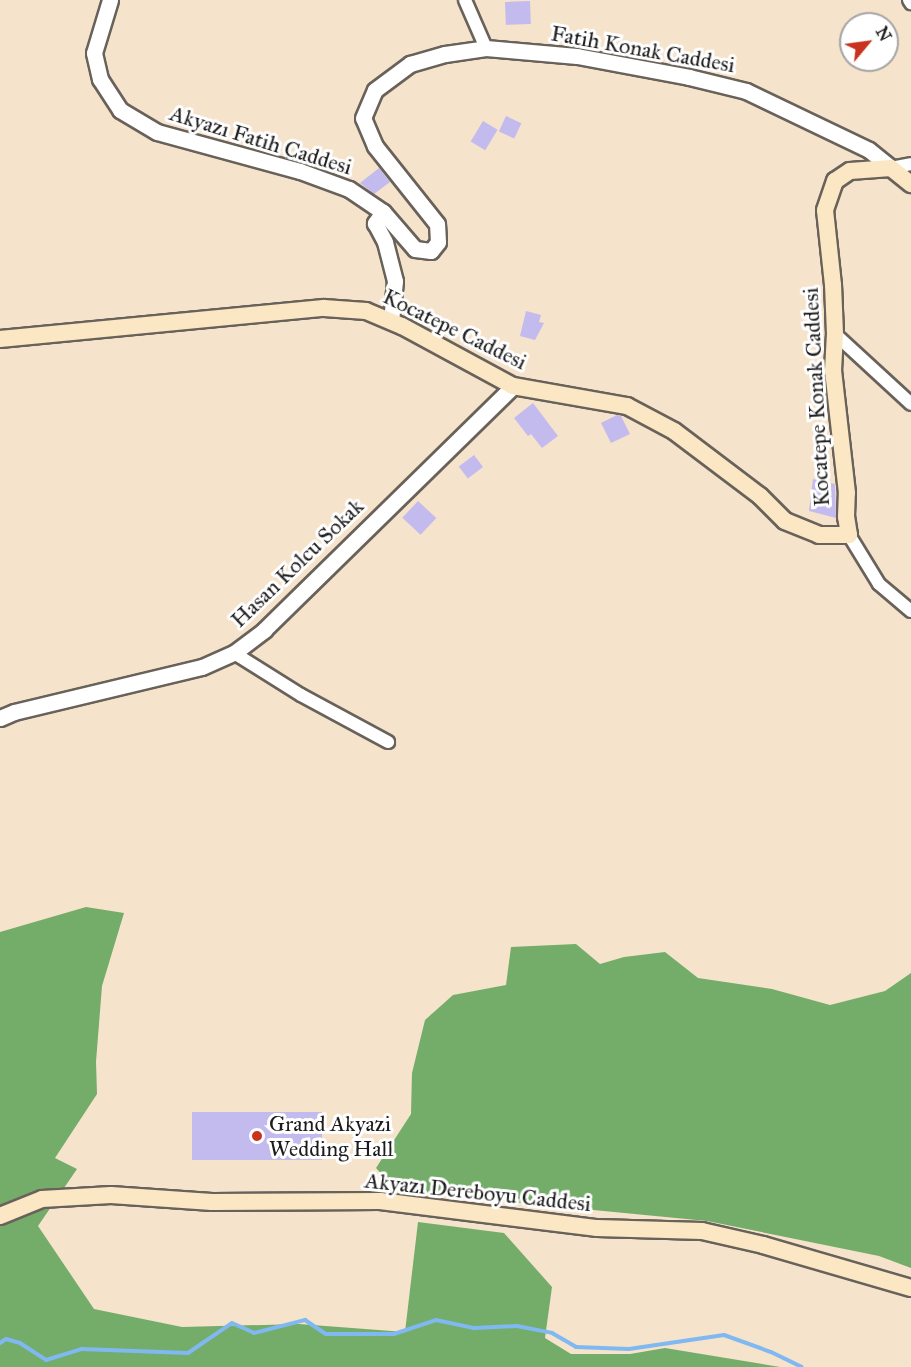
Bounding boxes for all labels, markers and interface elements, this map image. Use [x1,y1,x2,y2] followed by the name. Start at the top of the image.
[839,12,899,72] north arrow
[549,20,737,78] street label: Fatih Konak Caddesi
[872,23,895,45] text: N
[167,100,355,180] street label: Akyazı Fatih Caddesi
[379,283,531,375] street label: Kocatepe Caddesi
[797,287,835,507] street label: Kocatepe Konak Caddesi
[225,493,369,633] street label: Hasan Kolcu Sokak
[269,1110,393,1162] place label: Grand Akyazi Wedding Hall
[250,1129,264,1143] marker: Grand Akyazi Wedding Hall
[364,1167,592,1217] street label: Akyazı Dereboyu Caddesi

